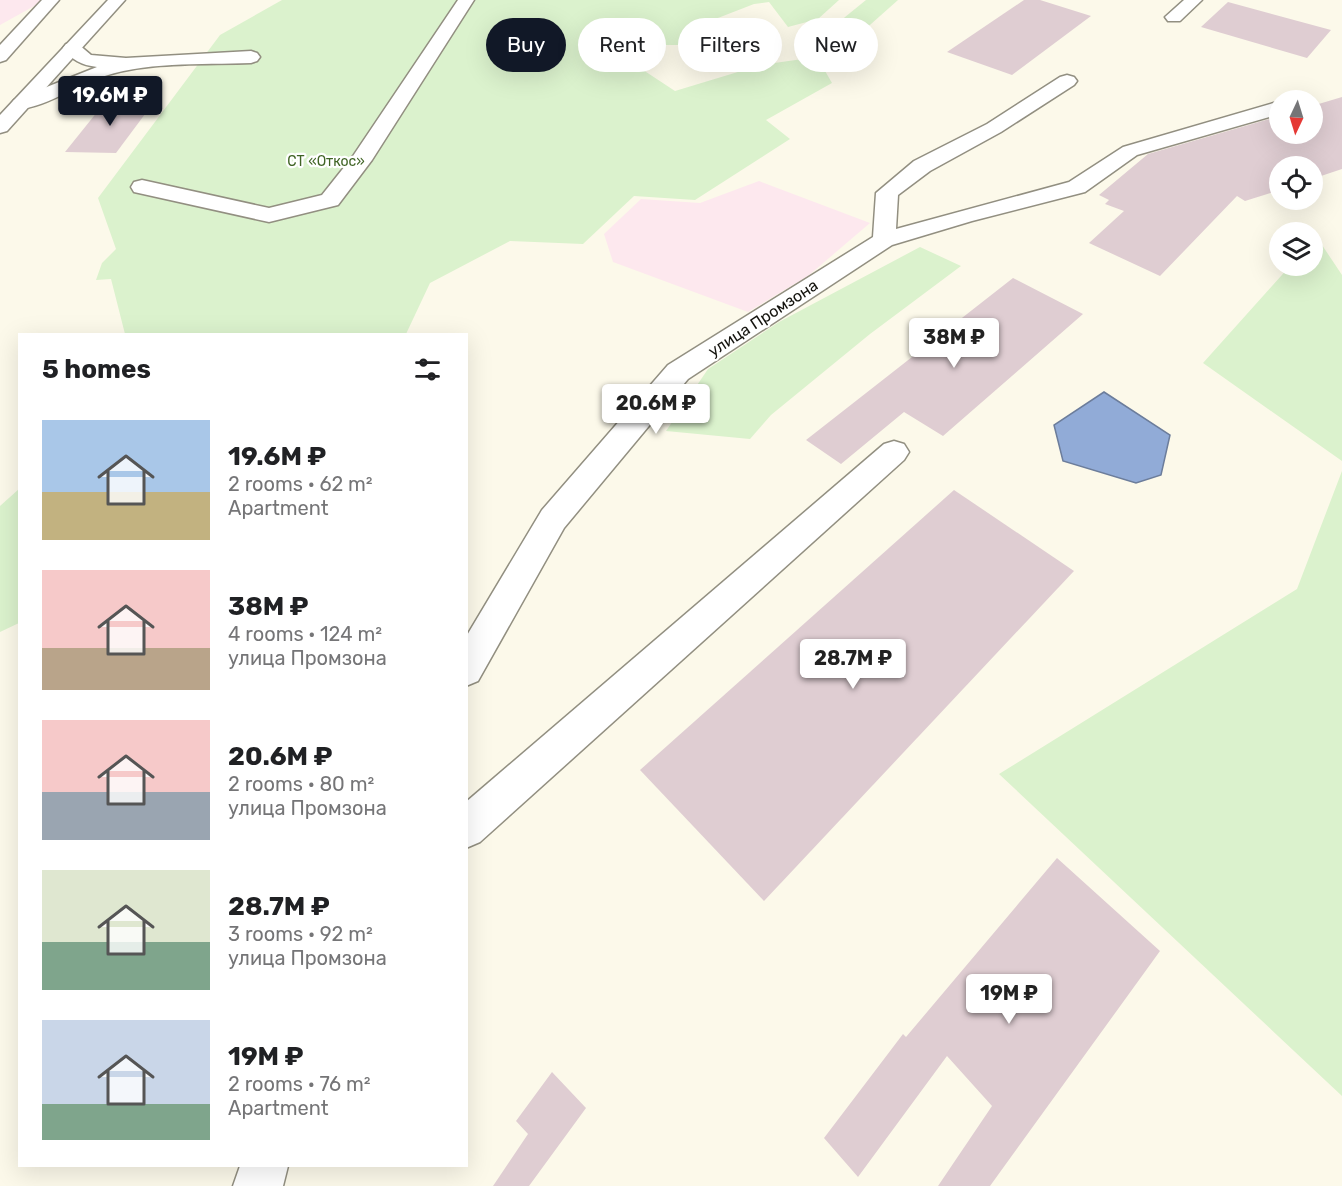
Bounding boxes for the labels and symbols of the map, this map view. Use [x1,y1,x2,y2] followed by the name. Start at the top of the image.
[55,76,165,127] pin: 19.6M ₽
[1269,90,1323,144] north arrow
[287,153,365,170] park label: СТ «Откос»
[705,275,821,361] street label: улица Промзона
[912,318,996,369] pin: 38M ₽
[601,384,711,435] pin: 20.6M ₽
[798,639,908,690] pin: 28.7M ₽
[967,974,1051,1025] pin: 19M ₽

